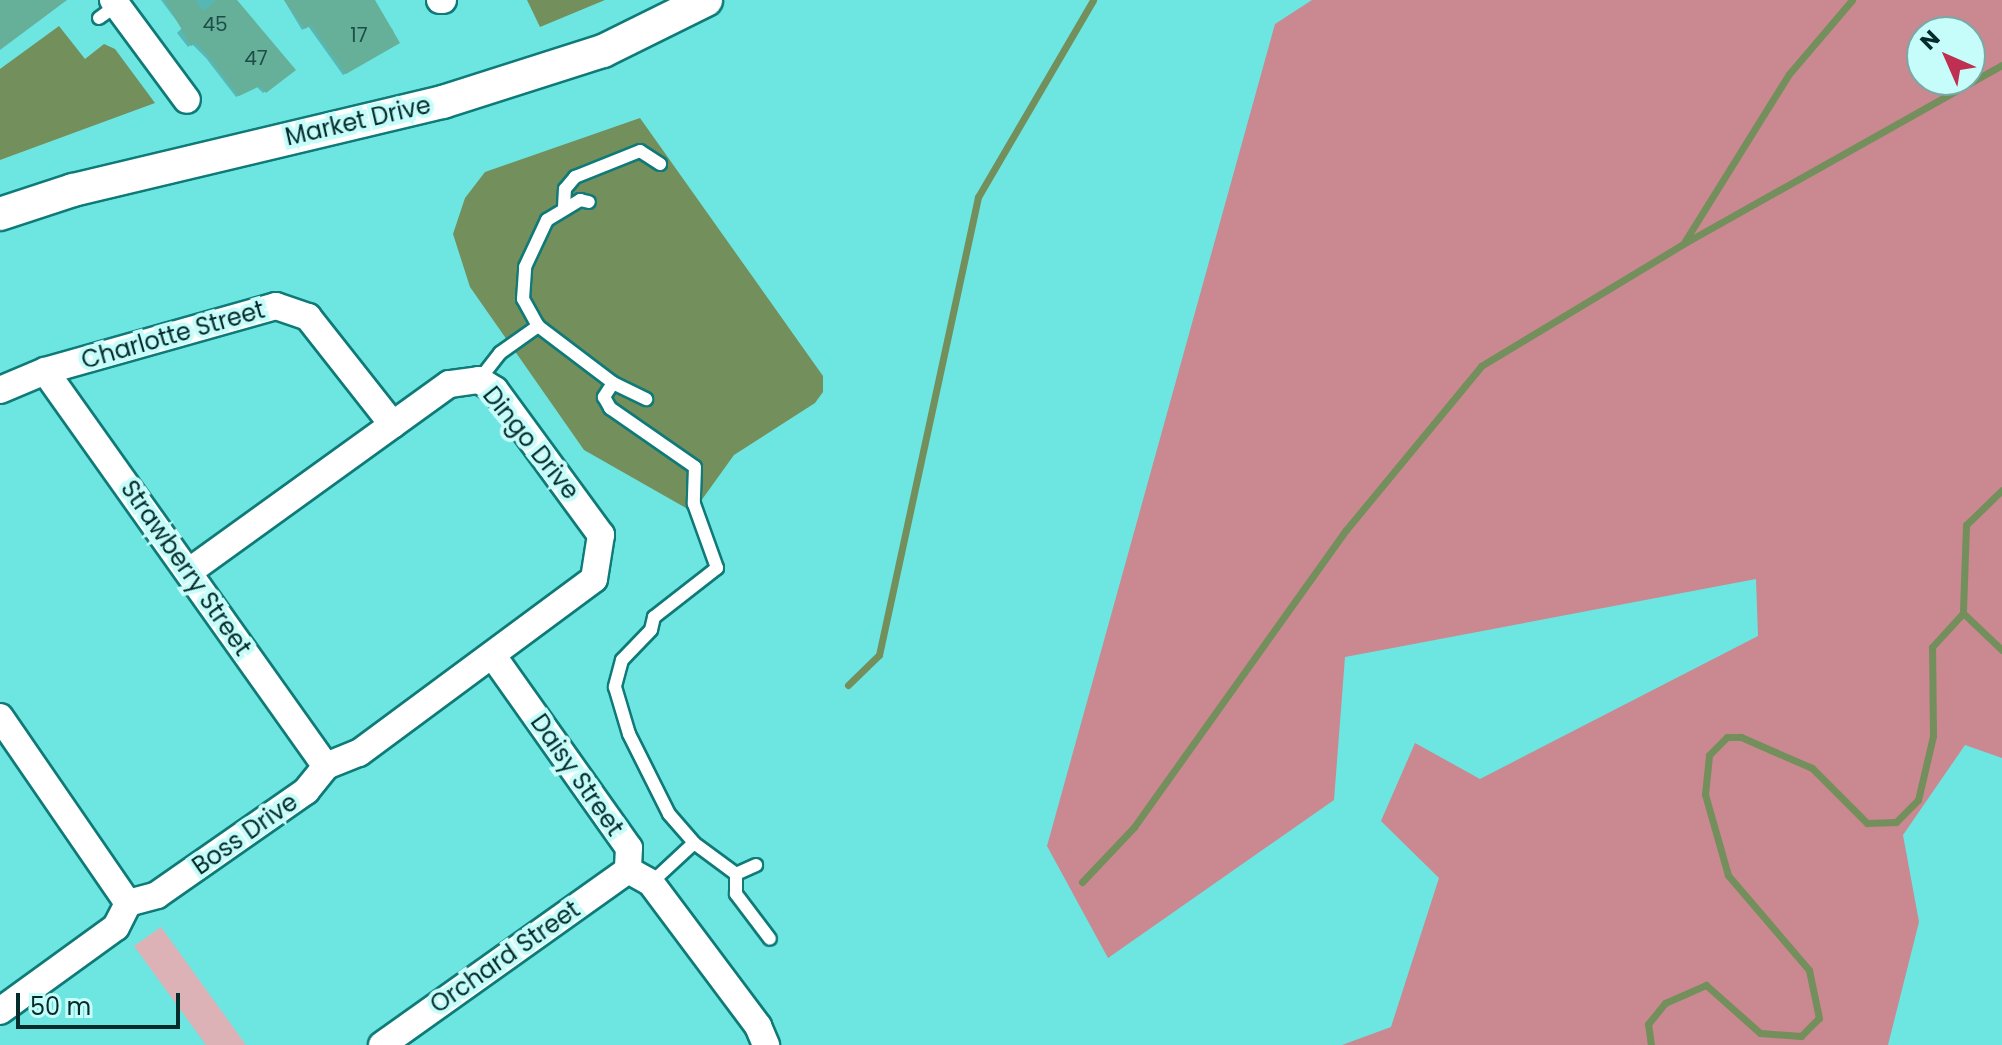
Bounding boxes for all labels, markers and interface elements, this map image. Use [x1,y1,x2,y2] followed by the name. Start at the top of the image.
[202,12,228,36] house number: 45
[1906,16,1986,96] north arrow
[350,23,368,47] house number: 17
[1913,23,1947,57] text: N
[244,46,268,70] house number: 47
[282,90,434,152] street label: Market Drive
[78,295,268,375] street label: Charlotte Street
[477,381,585,505] street label: Dingo Drive
[115,475,257,661] street label: Strawberry Street
[525,709,629,841] street label: Daisy Street
[187,787,303,881] street label: Boss Drive
[425,895,585,1019] street label: Orchard Street
[20,977,184,1027] scale bar
[30,990,91,1023] text: 50 m

